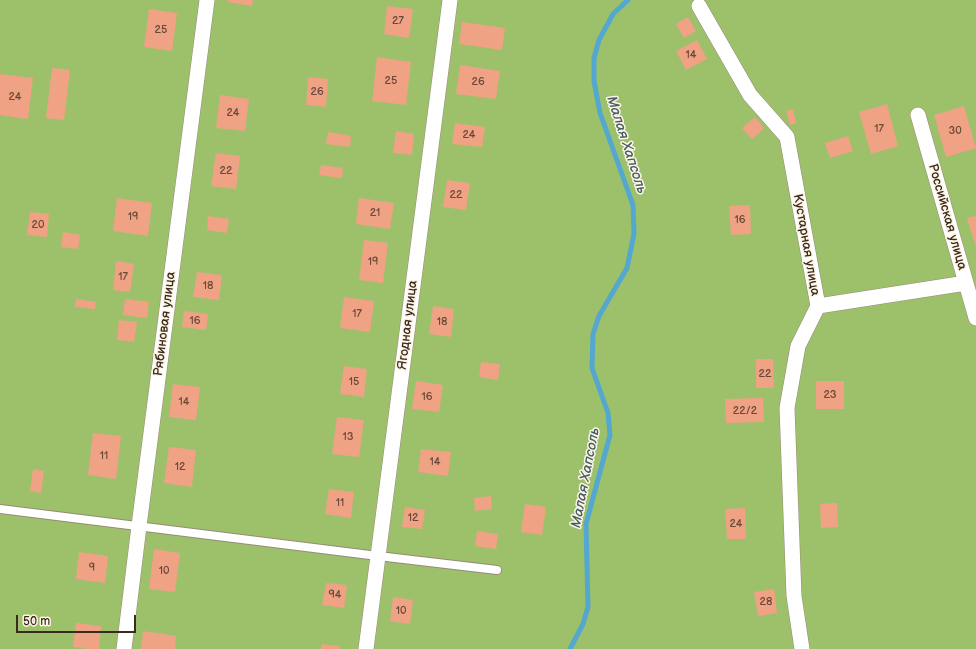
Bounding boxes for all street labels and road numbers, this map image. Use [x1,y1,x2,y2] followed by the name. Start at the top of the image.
[924,162,970,272] street label: Российская улица
[789,193,823,297] street label: Кустарная улица
[151,271,179,377] street label: Рябиновая улица
[395,279,421,371] street label: Ягодная улица

